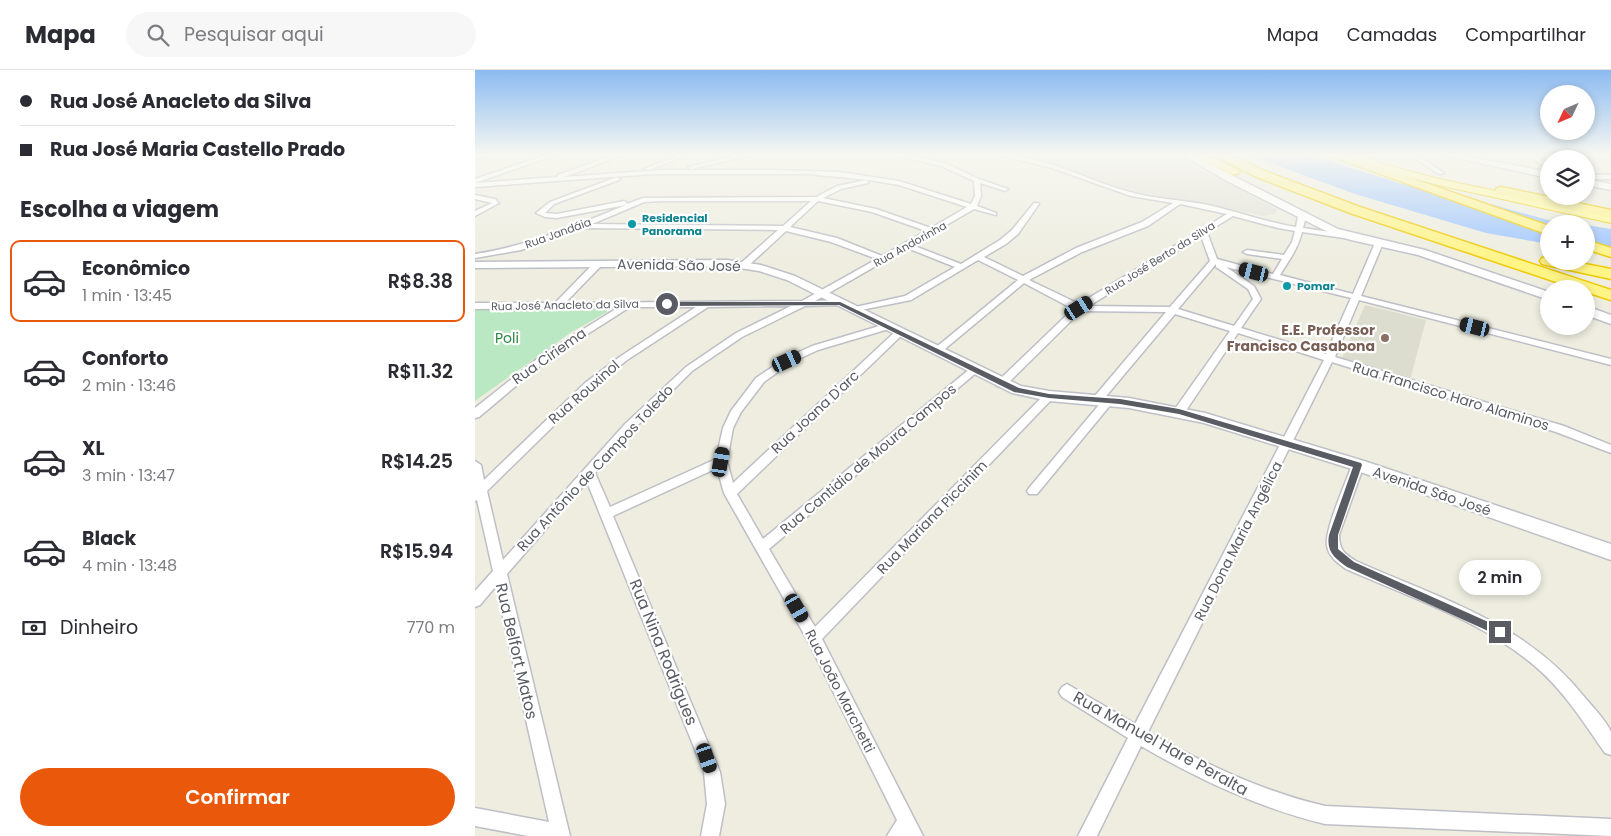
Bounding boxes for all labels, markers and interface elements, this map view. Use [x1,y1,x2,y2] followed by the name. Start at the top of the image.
[126,12,476,57] search box
[25,18,96,51] text: Mapa
[144,21,172,49] icon: search
[184,21,324,48] text: Pesquisar aqui
[1267,22,1319,47] text: Mapa
[1347,22,1437,47] text: Camadas
[1465,22,1586,47] text: Compartilhar
[1540,85,1595,140] north arrow
[1540,85,1595,335] map controls
[50,88,311,115] text: Rua José Anacleto da Silva
[50,136,345,163] text: Rua José Maria Castello Prado
[1540,150,1595,205] button: layers
[20,194,219,225] text: Escolha a viagem
[642,210,708,239] place label: Residencial Panorama
[523,214,593,252] street label: Rua Jandáia
[1540,215,1595,270] button: +
[871,217,949,271] street label: Rua Andorinha
[1102,217,1218,299] street label: Rua José Berto da Silva
[626,218,638,230] marker: Residencial Panorama
[617,254,741,276] street label: Avenida São José
[82,255,190,282] text: Econômico
[22,259,67,304] icon: car
[1237,261,1270,283] car
[388,268,453,295] text: R$8.38
[1297,278,1335,294] place label: Pomar
[1281,280,1293,292] marker: Pomar
[1540,280,1595,335] button: −
[82,284,172,307] text: 1 min · 13:45
[656,293,678,315] route start
[1062,294,1095,322] car
[491,296,639,314] street label: Rua José Anacleto da Silva
[1458,316,1491,338] car
[1227,320,1375,356] place label: E.E. Professor Francisco Casabona
[508,323,590,389] street label: Rua Ciriema
[495,328,519,348] park label: Poli
[1379,332,1391,344] marker: E.E. Professor Francisco Casabona
[82,345,168,372] text: Conforto
[770,348,803,374] car
[22,349,67,394] icon: car
[544,355,624,429] street label: Rua Rouxinol
[1350,357,1552,435] street label: Rua Francisco Haro Alaminos
[387,358,453,385] text: R$11.32
[766,366,864,458] street label: Rua Joana D'arc
[82,374,176,397] text: 2 min · 13:46
[775,379,961,539] street label: Rua Cantidio de Moura Campos
[512,380,678,556] street label: Rua Antônio de Campos Toledo
[82,435,105,462] text: XL
[22,439,67,484] icon: car
[711,446,730,478] car
[381,448,453,475] text: R$14.25
[872,456,992,578] street label: Rua Mariana Piccinim
[1189,458,1287,624] street label: Rua Dona Maria Angélica
[1370,461,1494,521] street label: Avenida São José
[82,464,175,487] text: 3 min · 13:47
[82,525,136,552] text: Black
[22,529,67,574] icon: car
[380,538,453,565] text: R$15.94
[82,554,177,577] text: 4 min · 13:48
[1459,560,1541,594] callout: 2 min
[1478,566,1522,589] text: 2 min
[624,576,703,729] street label: Rua Nina Rodrigues
[490,581,543,722] street label: Rua Belfort Matos
[783,591,810,625] car
[20,614,48,642] icon: cash
[60,614,138,641] text: Dinheiro
[407,616,455,639] text: 770 m
[1489,621,1511,643] route end
[800,626,880,756] street label: Rua João Marchetti
[1069,686,1252,801] street label: Rua Manuel Hare Peralta
[695,741,718,775] car
[20,768,455,826] button: Confirmar

